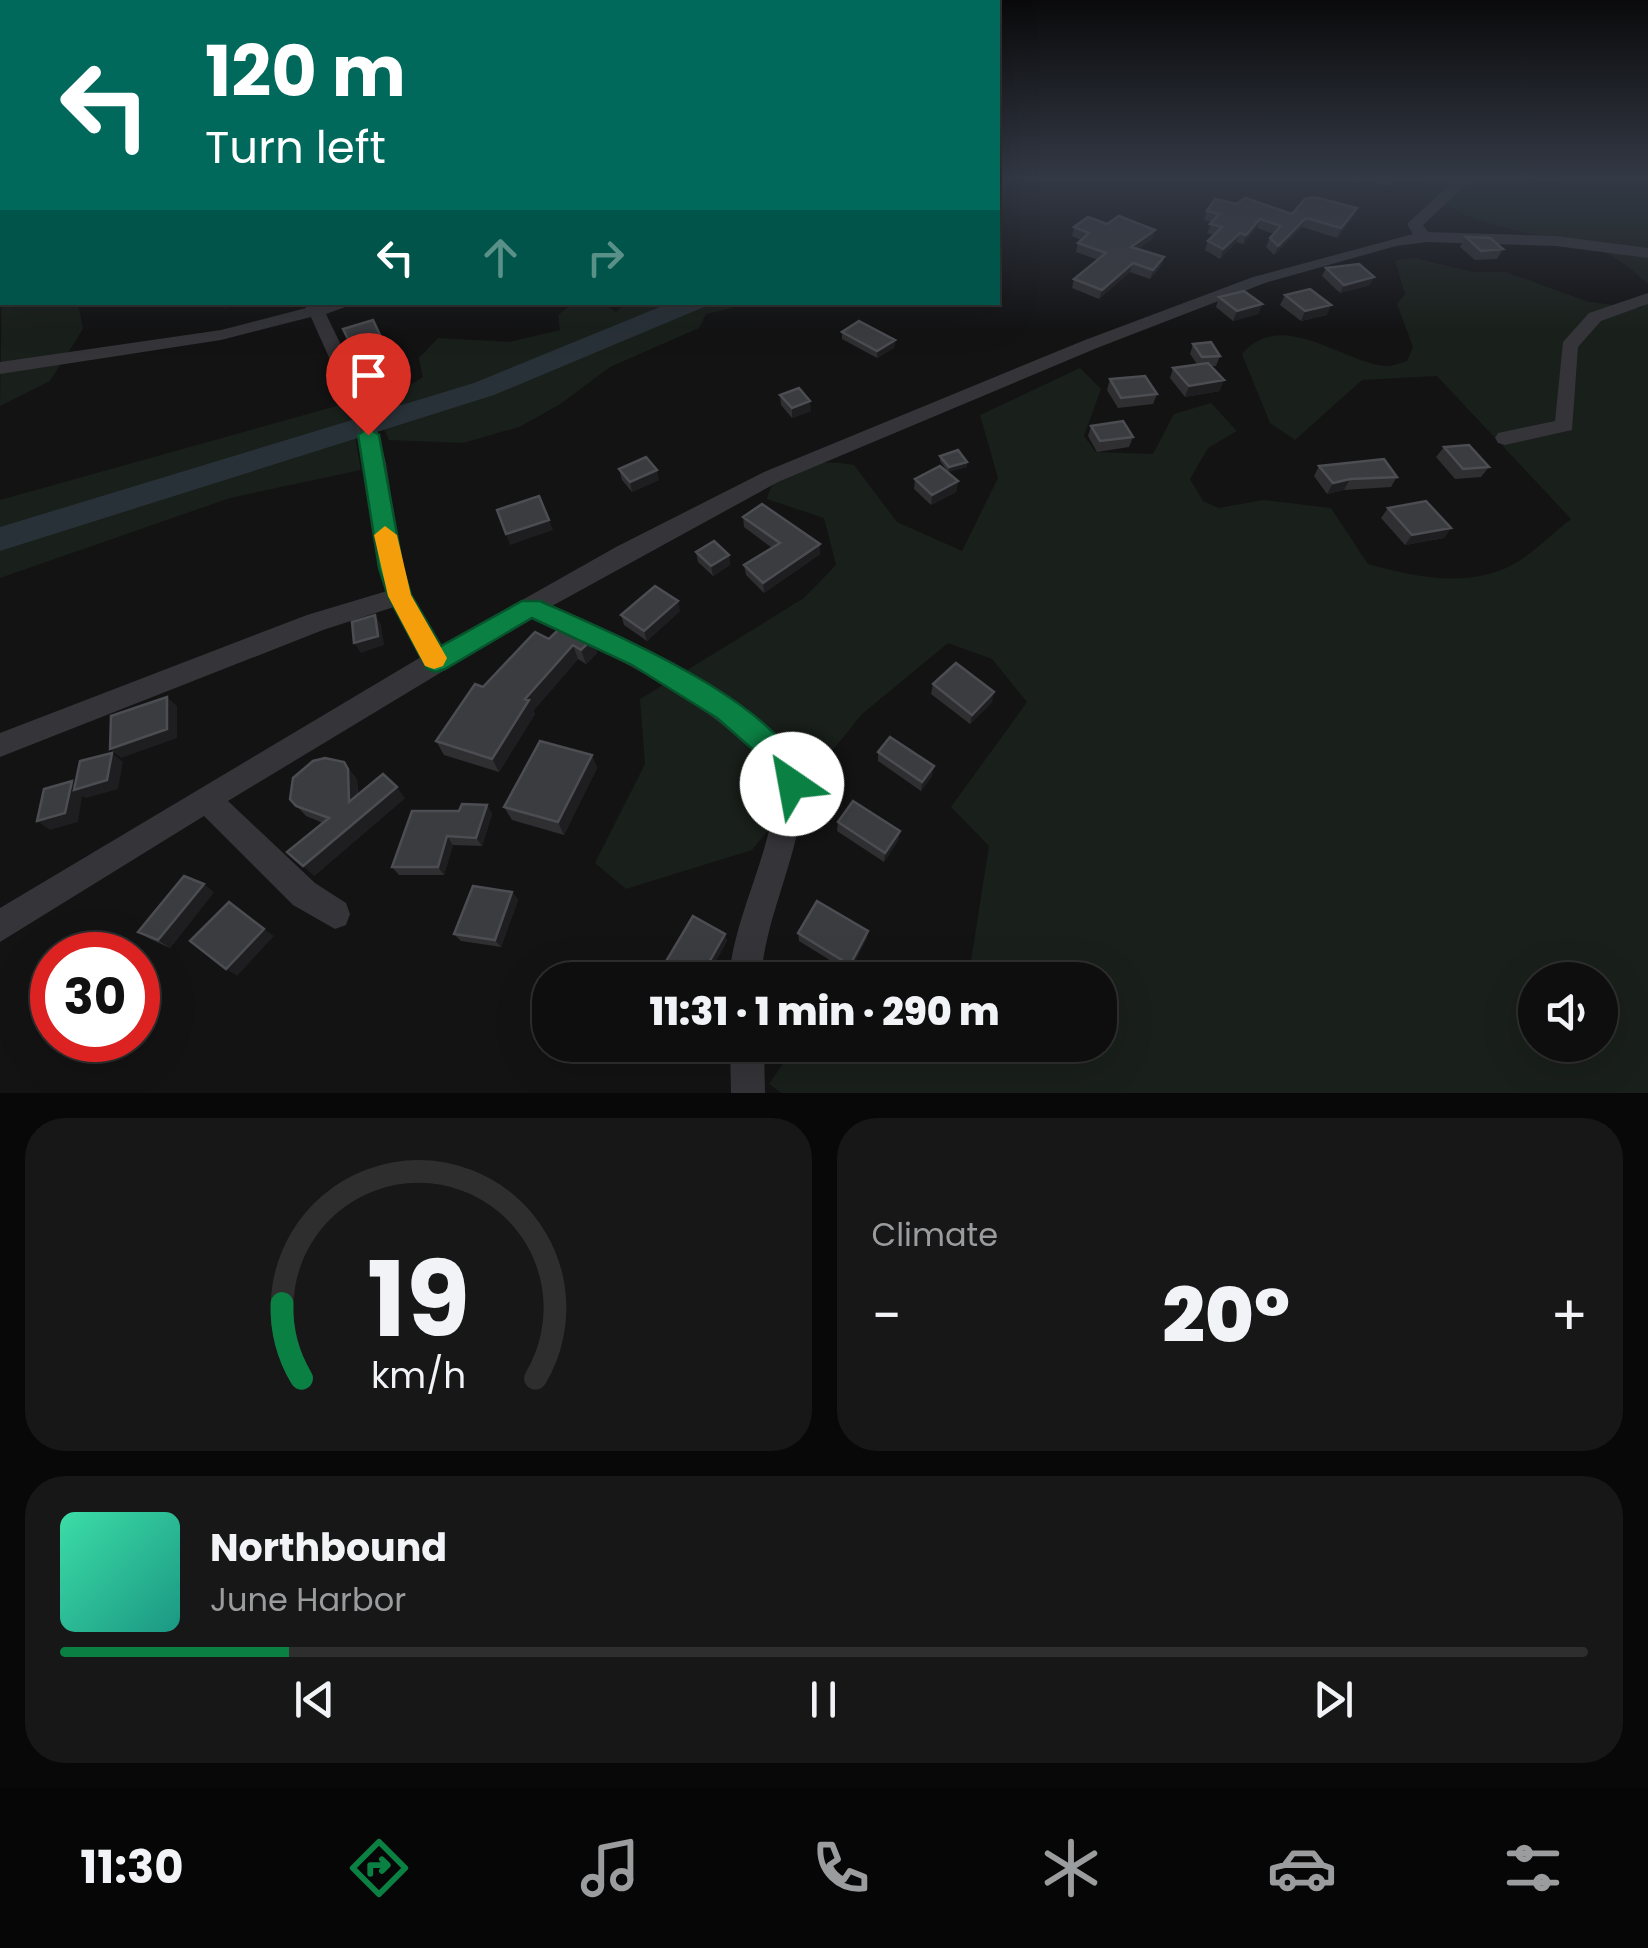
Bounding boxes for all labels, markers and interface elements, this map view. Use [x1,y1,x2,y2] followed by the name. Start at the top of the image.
[205,22,406,121] text: 120 m
[40,40,170,170] icon: left
[205,116,386,179] text: Turn left
[368,230,423,285] icon: left
[473,230,528,285] icon: ahead
[578,230,633,285] icon: right
[326,333,411,436] pin
[341,348,396,403] icon: arrive
[740,732,844,836] position arrow
[30,932,160,1062] speed limit sign: 30
[1518,962,1618,1062] map controls
[1518,962,1618,1062] button: sound
[649,985,1000,1038] text: 11:31 · 1 min · 290 m
[872,1212,998,1257] text: Climate
[367,1227,470,1372] text: 19
[1162,1263,1290,1368] text: 20°
[872,1277,902,1354] text: −
[1550,1277,1588,1354] text: +
[371,1350,466,1401] text: km/h
[210,1521,447,1574] text: Northbound
[210,1577,406,1622] text: June Harbor
[287,1672,342,1727] icon: previous
[796,1672,851,1727] icon: pause
[1306,1672,1361,1727] icon: next
[344,1833,414,1903] icon: directions
[575,1833,645,1903] icon: music
[806,1833,876,1903] icon: phone
[1036,1833,1106,1903] icon: climate
[1267,1833,1337,1903] icon: car
[1498,1833,1568,1903] icon: filters
[80,1836,184,1899] text: 11:30

